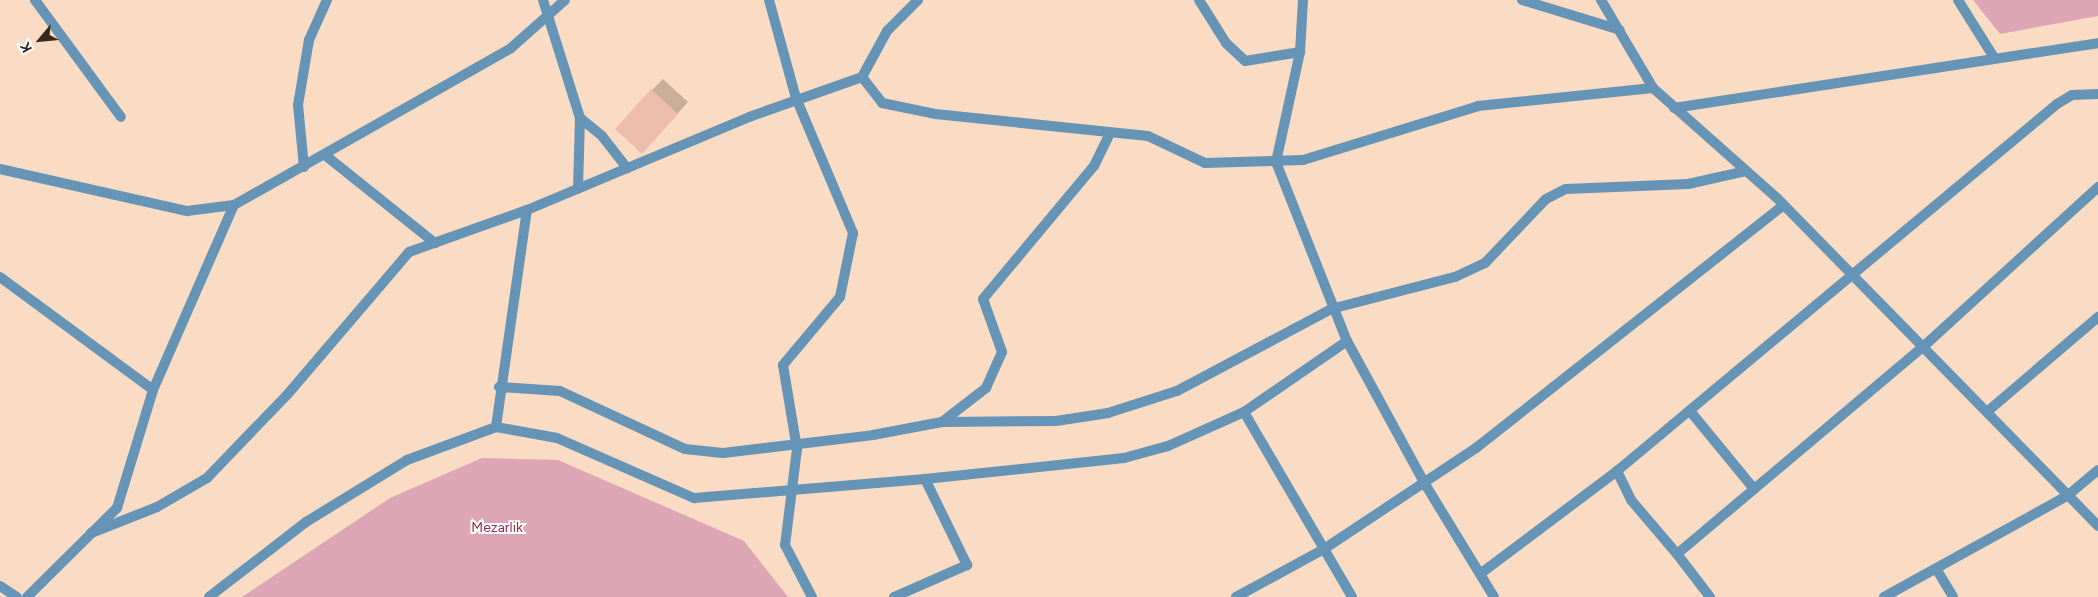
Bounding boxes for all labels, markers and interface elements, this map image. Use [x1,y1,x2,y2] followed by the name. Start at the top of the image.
[15,15,65,65] north arrow
[17,39,36,55] text: K
[471,520,523,536] park label: Mezarlık

